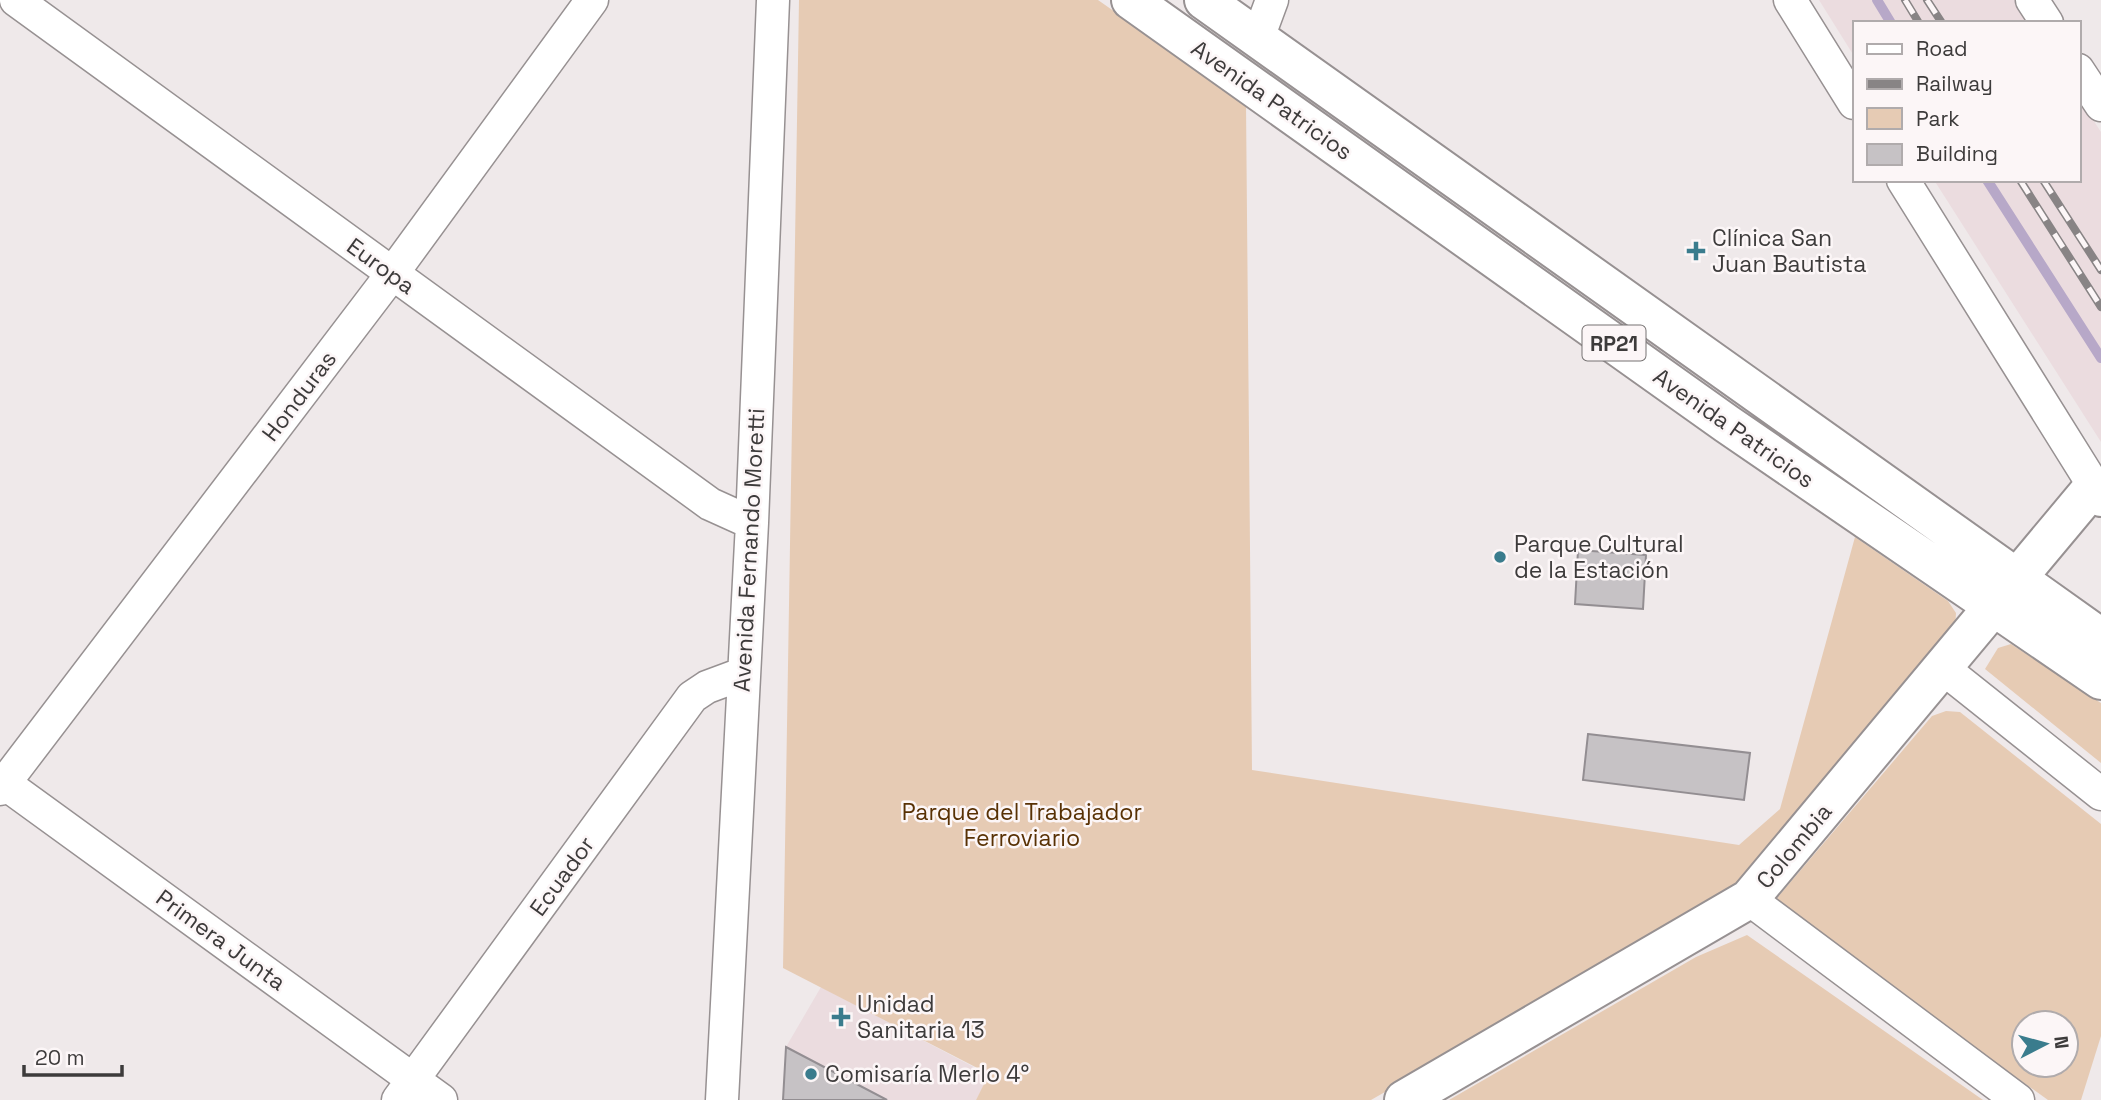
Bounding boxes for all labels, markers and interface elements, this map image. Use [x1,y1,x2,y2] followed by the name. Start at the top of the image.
[1853,21,2080,182] legend
[1186,33,1358,167] street label: Avenida Patricios
[1916,35,1968,62] text: Road
[1916,70,1993,97] text: Railway
[1916,105,1960,132] text: Park
[1916,140,1998,167] text: Building
[1712,223,1866,279] place label: Clínica San Juan Bautista
[341,231,421,301] street label: Europa
[1686,241,1706,261] marker: Clínica San Juan Bautista
[1582,326,1646,360] road number: RP21
[255,345,343,447] street label: Honduras
[1648,361,1820,495] street label: Avenida Patricios
[727,407,771,693] street label: Avenida Fernando Moretti
[1514,529,1684,585] place label: Parque Cultural de la Estación
[1492,549,1508,565] marker: Parque Cultural de la Estación
[902,797,1142,853] park label: Parque del Trabajador Ferroviario
[1750,797,1838,895] street label: Colombia
[523,830,601,922] street label: Ecuador
[150,883,292,997] street label: Primera Junta
[857,989,985,1045] place label: Unidad Sanitaria 13
[831,1007,851,1027] marker: Unidad Sanitaria 13
[2010,1009,2080,1079] north arrow
[24,1034,122,1078] scale bar
[2048,1035,2075,1050] text: N
[35,1044,85,1071] text: 20 m
[825,1059,1029,1089] place label: Comisaría Merlo 4°
[803,1066,819,1082] marker: Comisaría Merlo 4°

